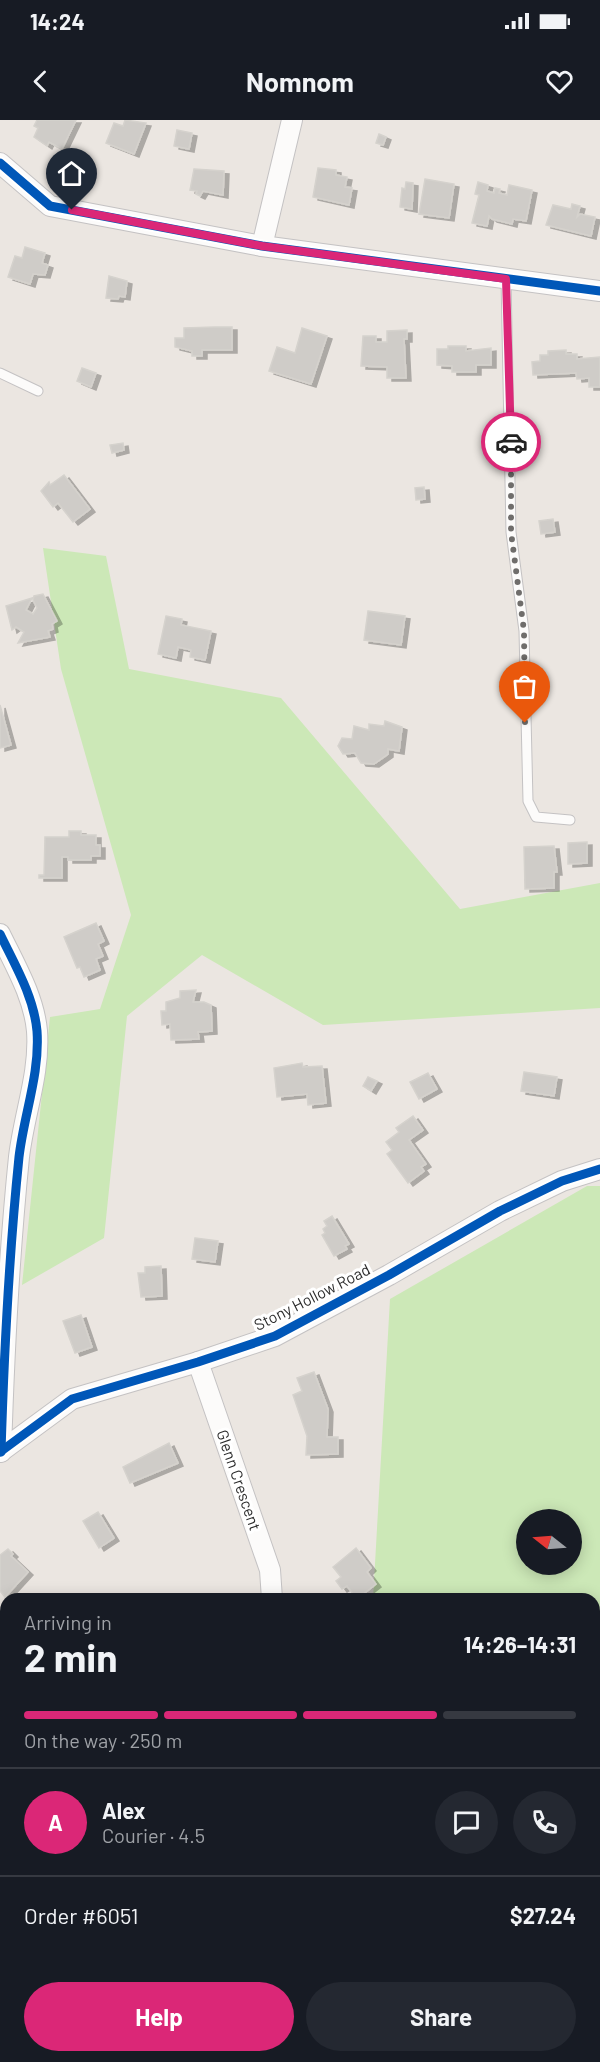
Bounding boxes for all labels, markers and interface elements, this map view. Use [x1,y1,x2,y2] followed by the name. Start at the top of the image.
[30,8,85,34] text: 14:24
[24,65,57,98] icon: back
[246,65,354,97] text: Nomnom
[543,65,576,98] icon: heart
[46,148,97,210] pin
[55,157,88,190] icon: home
[481,412,541,472] courier
[495,426,528,459] icon: car
[499,661,550,723] pin
[508,670,541,703] icon: bag
[251,1259,373,1334] street label: Stony Hollow Road
[213,1427,266,1533] street label: Glenn Crescent
[516,1509,582,1575] north arrow
[516,1509,582,1575] map controls
[24,1610,112,1634] text: Arriving in
[464,1631,576,1657] text: 14:26–14:31
[24,1633,117,1680] text: 2 min
[24,1728,182,1752] text: On the way · 250 m
[435,1791,498,1854] button: chat
[513,1791,576,1854] button: phone
[102,1797,145,1823] text: Alex
[48,1809,63,1835] text: A
[102,1823,205,1847] text: Courier · 4.5
[24,1902,138,1928] text: Order #6051
[510,1902,576,1928] text: $27.24
[24,1982,294,2051] button: Help
[306,1982,576,2051] button: Share

